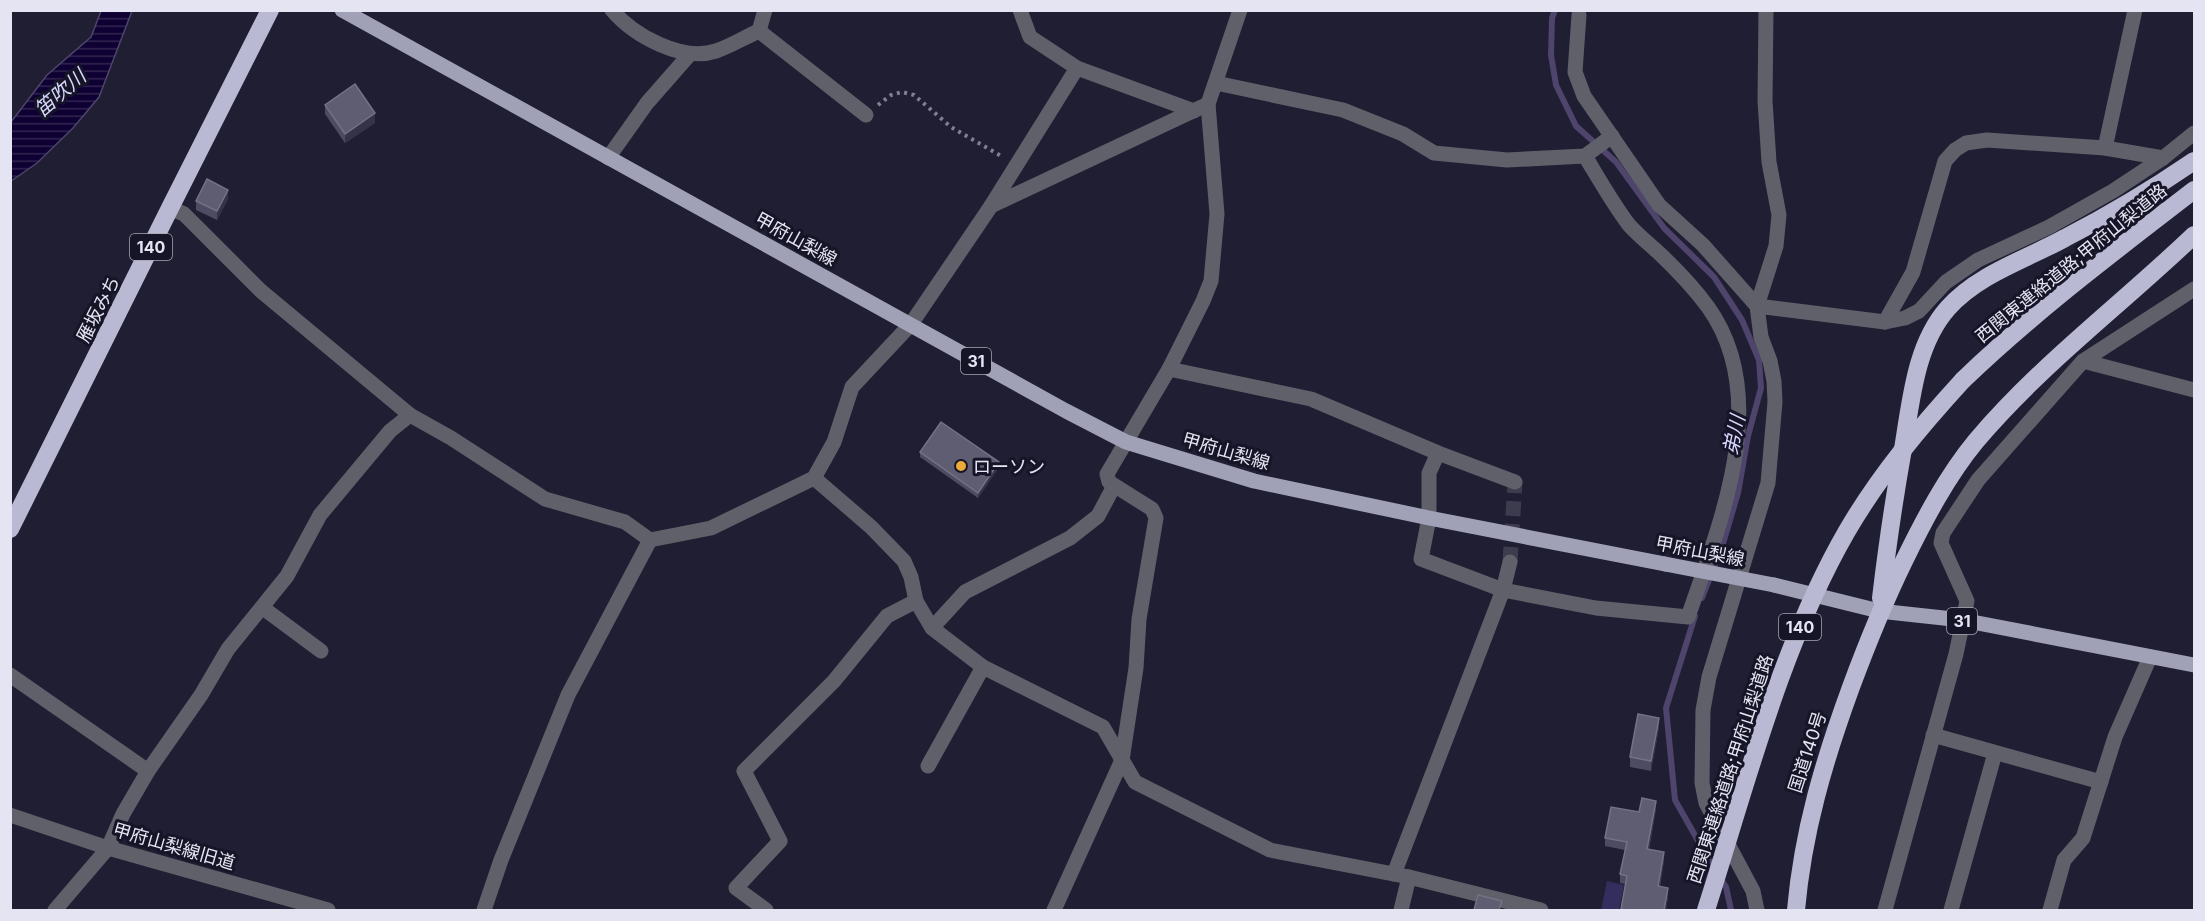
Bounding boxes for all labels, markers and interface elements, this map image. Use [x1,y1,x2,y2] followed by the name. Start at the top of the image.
[29,63,92,122] water label: 笛吹川
[1971,179,2171,347] street label: 西関東連絡道路;甲府山梨道路
[752,208,840,270] street label: 甲府山梨線
[130,234,172,260] road number: 140
[72,272,124,346] street label: 雁坂みち
[961,348,991,374] road number: 31
[1718,411,1750,457] water label: 弟川
[1180,429,1272,473] street label: 甲府山梨線
[973,456,1045,477] place label: ローソン
[954,459,968,473] marker: ローソン
[1654,532,1746,570] street label: 甲府山梨線
[1947,608,1977,634] road number: 31
[1779,614,1821,640] road number: 140
[1683,652,1777,886] street label: 西関東連絡道路;甲府山梨道路
[1784,709,1830,795] street label: 国道140号
[111,819,237,873] street label: 甲府山梨線旧道

